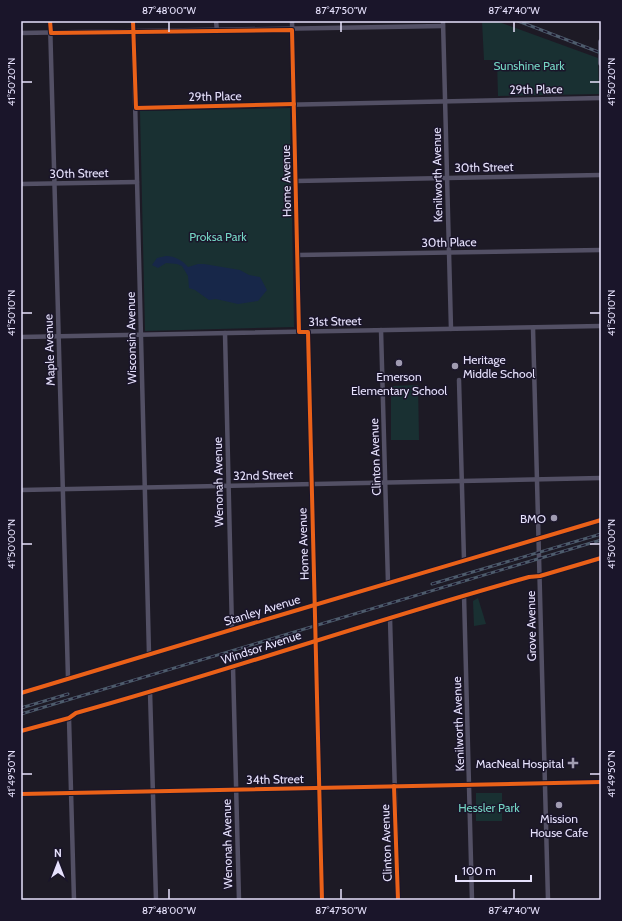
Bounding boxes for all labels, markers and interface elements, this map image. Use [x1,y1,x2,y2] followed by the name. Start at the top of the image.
[142,4,197,17] text: 87°48'00"W
[315,4,367,17] text: 87°47'50"W
[488,4,540,17] text: 87°47'40"W
[5,58,18,106] text: 41°50'20"N
[493,58,565,73] park label: Sunshine Park
[605,58,618,106] text: 41°50'20"N
[509,81,563,97] street label: 29th Place
[188,88,242,104] street label: 29th Place
[429,127,445,223] street label: Kenilworth Avenue
[278,145,294,217] street label: Home Avenue
[454,159,514,175] street label: 30th Street
[49,165,109,181] street label: 30th Street
[189,229,247,244] park label: Proksa Park
[421,234,477,250] street label: 30th Place
[5,290,18,336] text: 41°50'10"N
[605,290,618,336] text: 41°50'10"N
[123,292,139,384] street label: Wisconsin Avenue
[308,313,362,329] street label: 31st Street
[40,314,58,386] street label: Maple Avenue
[463,352,535,381] place label: Heritage Middle School
[394,358,404,368] marker: Emerson Elementary School
[450,361,460,371] marker: Heritage Middle School
[351,369,447,398] place label: Emerson Elementary School
[366,418,384,496] street label: Clinton Avenue
[210,437,226,527] street label: Wenonah Avenue
[233,467,293,483] street label: 32nd Street
[294,508,312,580] street label: Home Avenue
[520,511,546,526] place label: BMO
[549,513,559,523] marker: BMO
[5,519,18,569] text: 41°50'00"N
[605,519,618,569] text: 41°50'00"N
[523,590,539,662] street label: Grove Avenue
[222,591,302,629] street label: Stanley Avenue
[219,627,303,667] street label: Windsor Avenue
[449,676,467,772] street label: Kenilworth Avenue
[5,750,18,798] text: 41°49'50"N
[605,750,618,798] text: 41°49'50"N
[476,756,564,771] place label: MacNeal Hospital
[567,757,579,769] marker: MacNeal Hospital
[246,771,304,787] street label: 34th Street
[219,799,235,889] street label: Wenonah Avenue
[458,800,520,815] park label: Hessler Park
[554,800,564,810] marker: Mission House Cafe
[377,804,395,882] street label: Clinton Avenue
[530,811,588,840] place label: Mission House Cafe
[38,843,78,883] north arrow
[54,846,62,860] text: N
[456,857,531,883] scale bar
[462,863,496,878] text: 100 m
[142,904,197,917] text: 87°48'00"W
[315,904,367,917] text: 87°47'50"W
[488,904,540,917] text: 87°47'40"W

